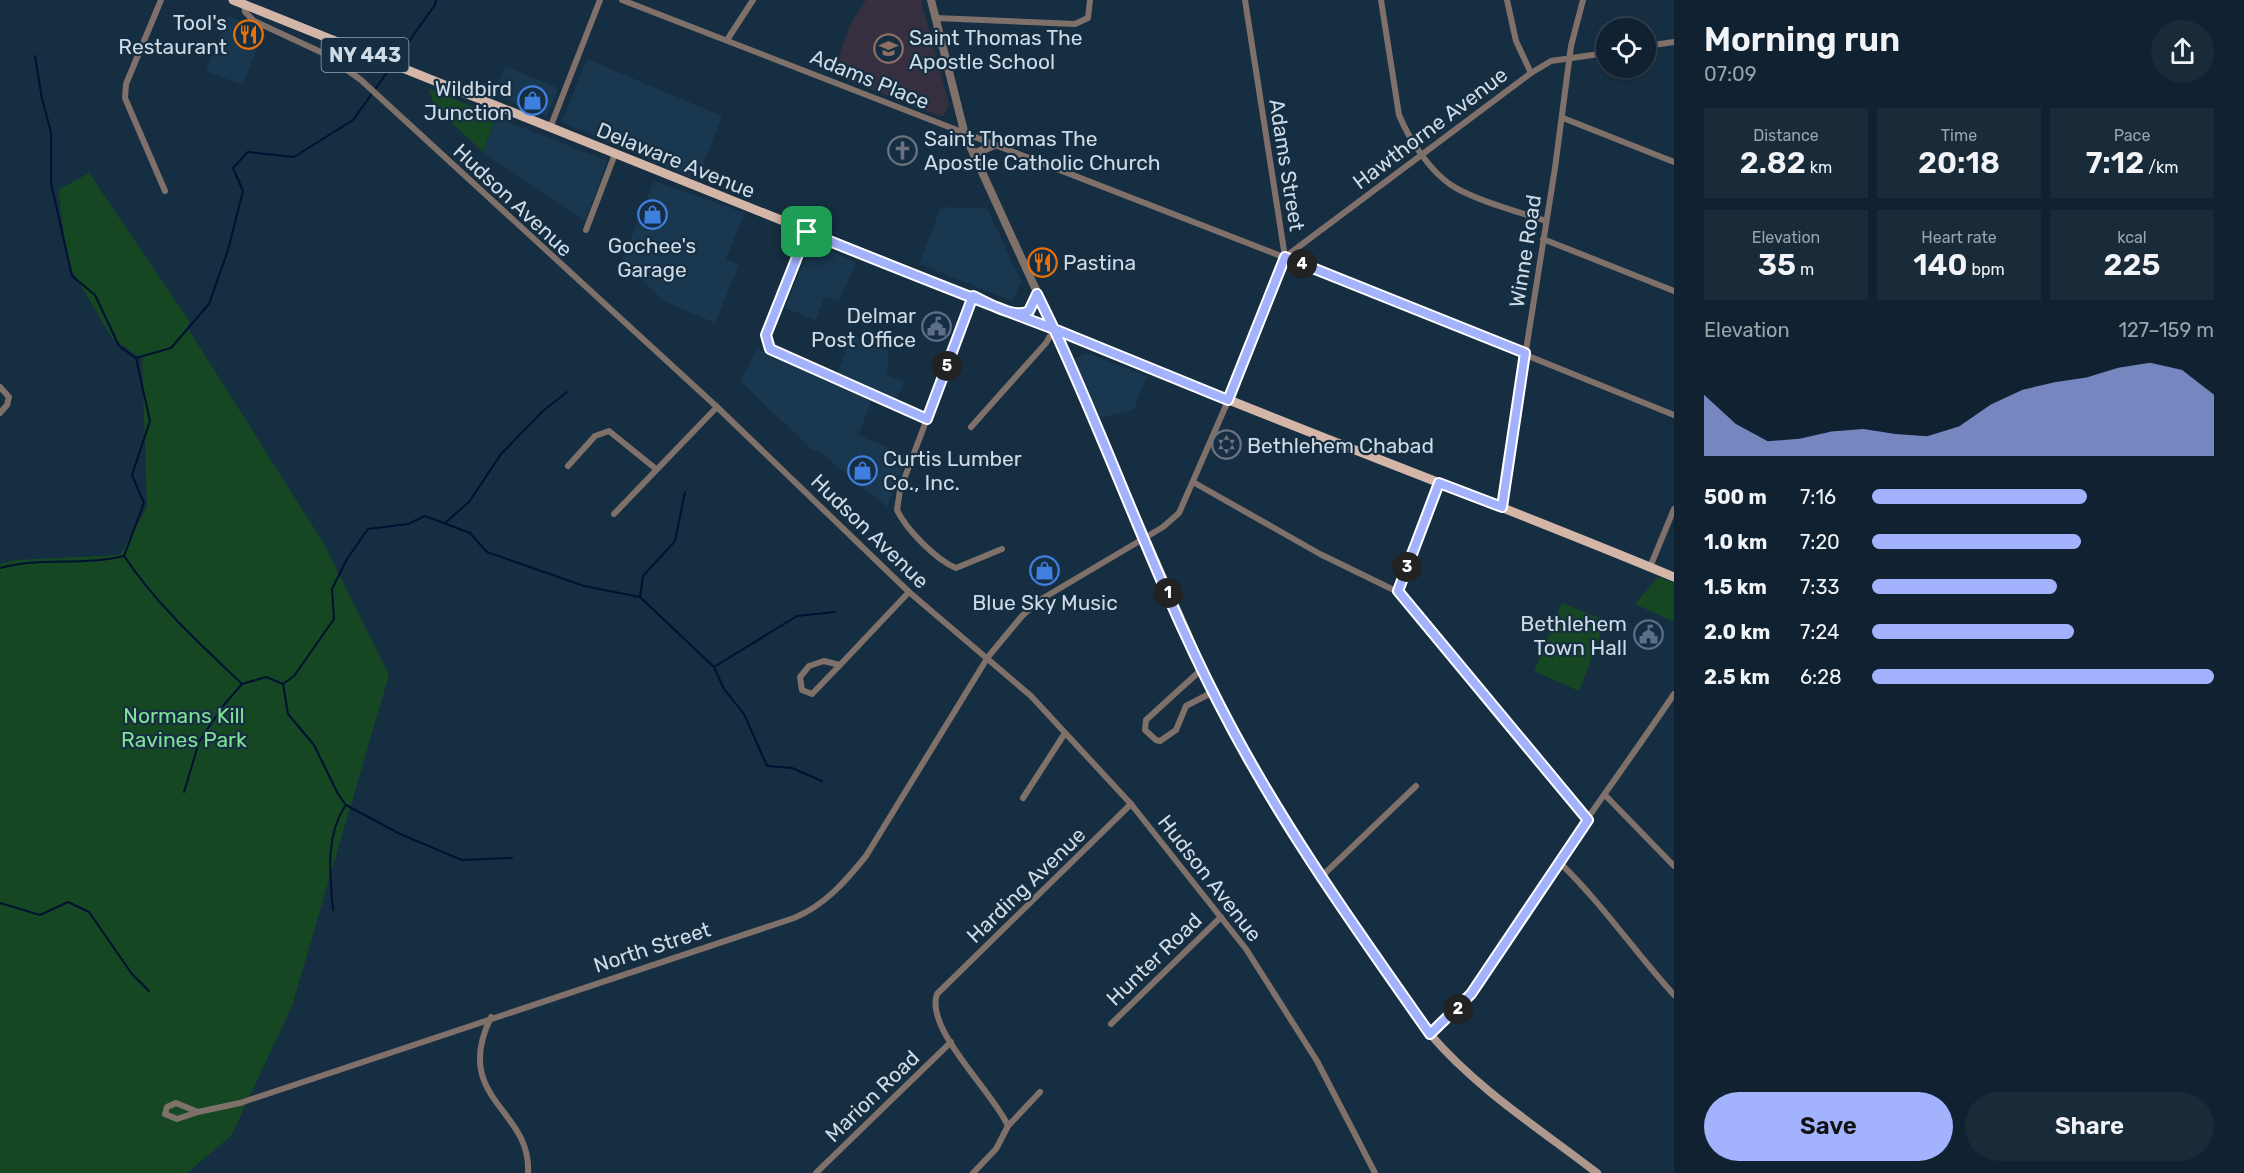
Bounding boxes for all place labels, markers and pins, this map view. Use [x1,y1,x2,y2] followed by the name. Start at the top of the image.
[118,10,227,59] place label: Tool's Restaurant
[232,18,264,50] restaurant icon: Tool's Restaurant
[909,25,1083,74] place label: Saint Thomas The Apostle School
[872,33,904,65] school or university icon: Saint Thomas The Apostle School
[424,76,512,125] place label: Wildbird Junction
[517,84,549,116] shop icon: Wildbird Junction
[924,126,1161,175] place label: Saint Thomas The Apostle Catholic Church
[887,134,919,166] church icon: Saint Thomas The Apostle Catholic Church
[636,198,668,230] shop icon: Gochee's Garage
[781,206,832,257] pin
[608,233,696,282] place label: Gochee's Garage
[1026,246,1058,278] restaurant icon: Pastina
[1287,249,1317,279] pin: 4
[1063,250,1136,275] place label: Pastina
[811,303,916,352] place label: Delmar Post Office
[921,311,953,343] public building icon: Delmar Post Office
[932,351,962,381] pin: 5
[1210,429,1242,461] synagogue icon: Bethlehem Chabad
[1247,433,1434,458] place label: Bethlehem Chabad
[883,446,1022,495] place label: Curtis Lumber Co., Inc.
[846,454,878,486] shop icon: Curtis Lumber Co., Inc.
[1392,552,1422,582] pin: 3
[1029,555,1061,587] shop icon: Blue Sky Music
[1153,578,1183,608] pin: 1
[972,590,1118,615] place label: Blue Sky Music
[1520,611,1627,660] place label: Bethlehem Town Hall
[1632,619,1664,651] public building icon: Bethlehem Town Hall
[1443,994,1473,1024] pin: 2

